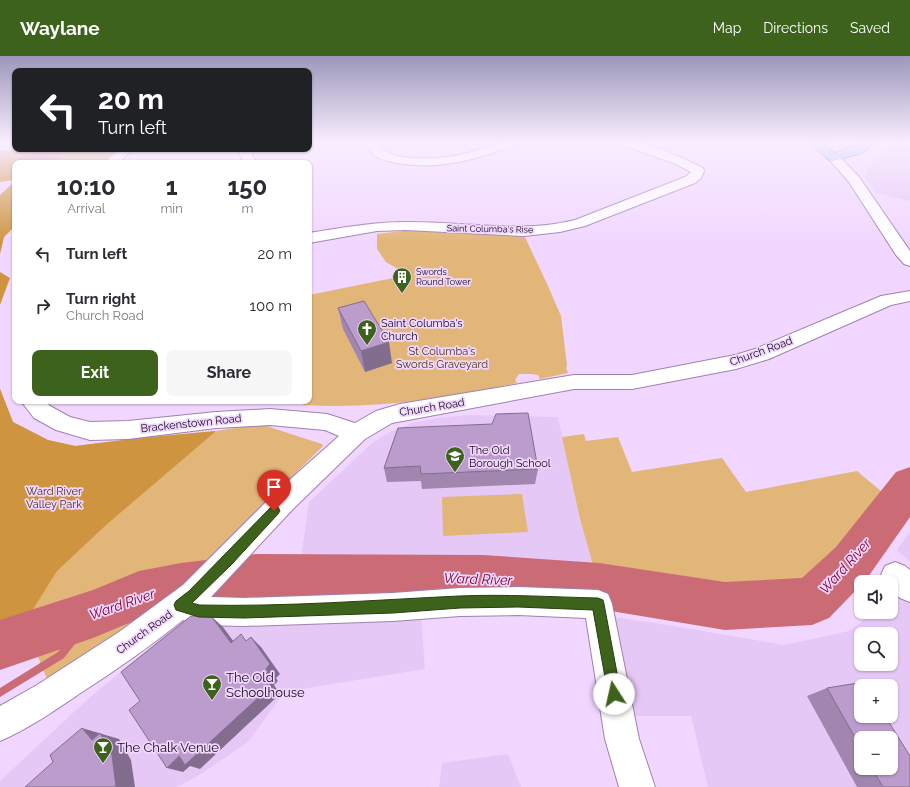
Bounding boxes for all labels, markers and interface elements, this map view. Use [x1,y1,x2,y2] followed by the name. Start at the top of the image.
[20,17,100,39] text: Waylane
[713,20,741,36] text: Map
[763,20,828,36] text: Directions
[850,20,890,36] text: Saved
[98,83,164,116] text: 20 m
[32,84,84,136] icon: left
[98,117,167,138] text: Turn left
[57,172,116,201] text: 10:10
[166,172,178,201] text: 1
[227,172,267,201] text: 150
[67,201,105,216] text: Arrival
[160,201,183,216] text: min
[241,201,253,216] text: m
[447,223,534,235] street label: Saint Columba's Rise
[32,243,54,265] icon: left
[66,245,127,263] text: Turn left
[257,245,292,263] text: 20 m
[391,266,413,294] building icon: Swords Round Tower
[416,267,471,287] place label: Swords Round Tower
[66,290,136,308] text: Turn right
[32,295,54,317] icon: right
[250,297,292,315] text: 100 m
[66,308,144,323] text: Church Road
[381,317,463,343] place label: Saint Columba's Church
[356,318,378,346] church icon: Saint Columba's Church
[728,334,794,369] street label: Church Road
[396,345,488,371] park label: St Columba's Swords Graveyard
[32,350,158,396] button: Exit
[166,350,292,396] button: Share
[399,396,466,419] street label: Church Road
[140,412,242,435] street label: Brackenstown Road
[469,444,551,470] place label: The Old Borough School
[444,445,466,473] school or university icon: The Old Borough School
[257,470,291,511] pin
[263,476,285,498] icon: arrive
[26,485,82,511] park label: Ward River Valley Park
[816,534,875,597] water label: Ward River
[443,570,514,588] water label: Ward River
[854,575,898,775] map controls
[854,575,898,619] button: sound
[87,585,158,623] water label: Ward River
[114,608,175,657] street label: Church Road
[854,627,898,671] button: search
[226,670,305,700] place label: The Old Schoolhouse
[201,673,223,701] bar icon: The Old Schoolhouse
[593,673,635,715] position arrow
[854,679,898,723] button: +
[854,731,898,775] button: −
[92,736,114,764] bar icon: The Chalk Venue
[117,740,219,755] place label: The Chalk Venue

